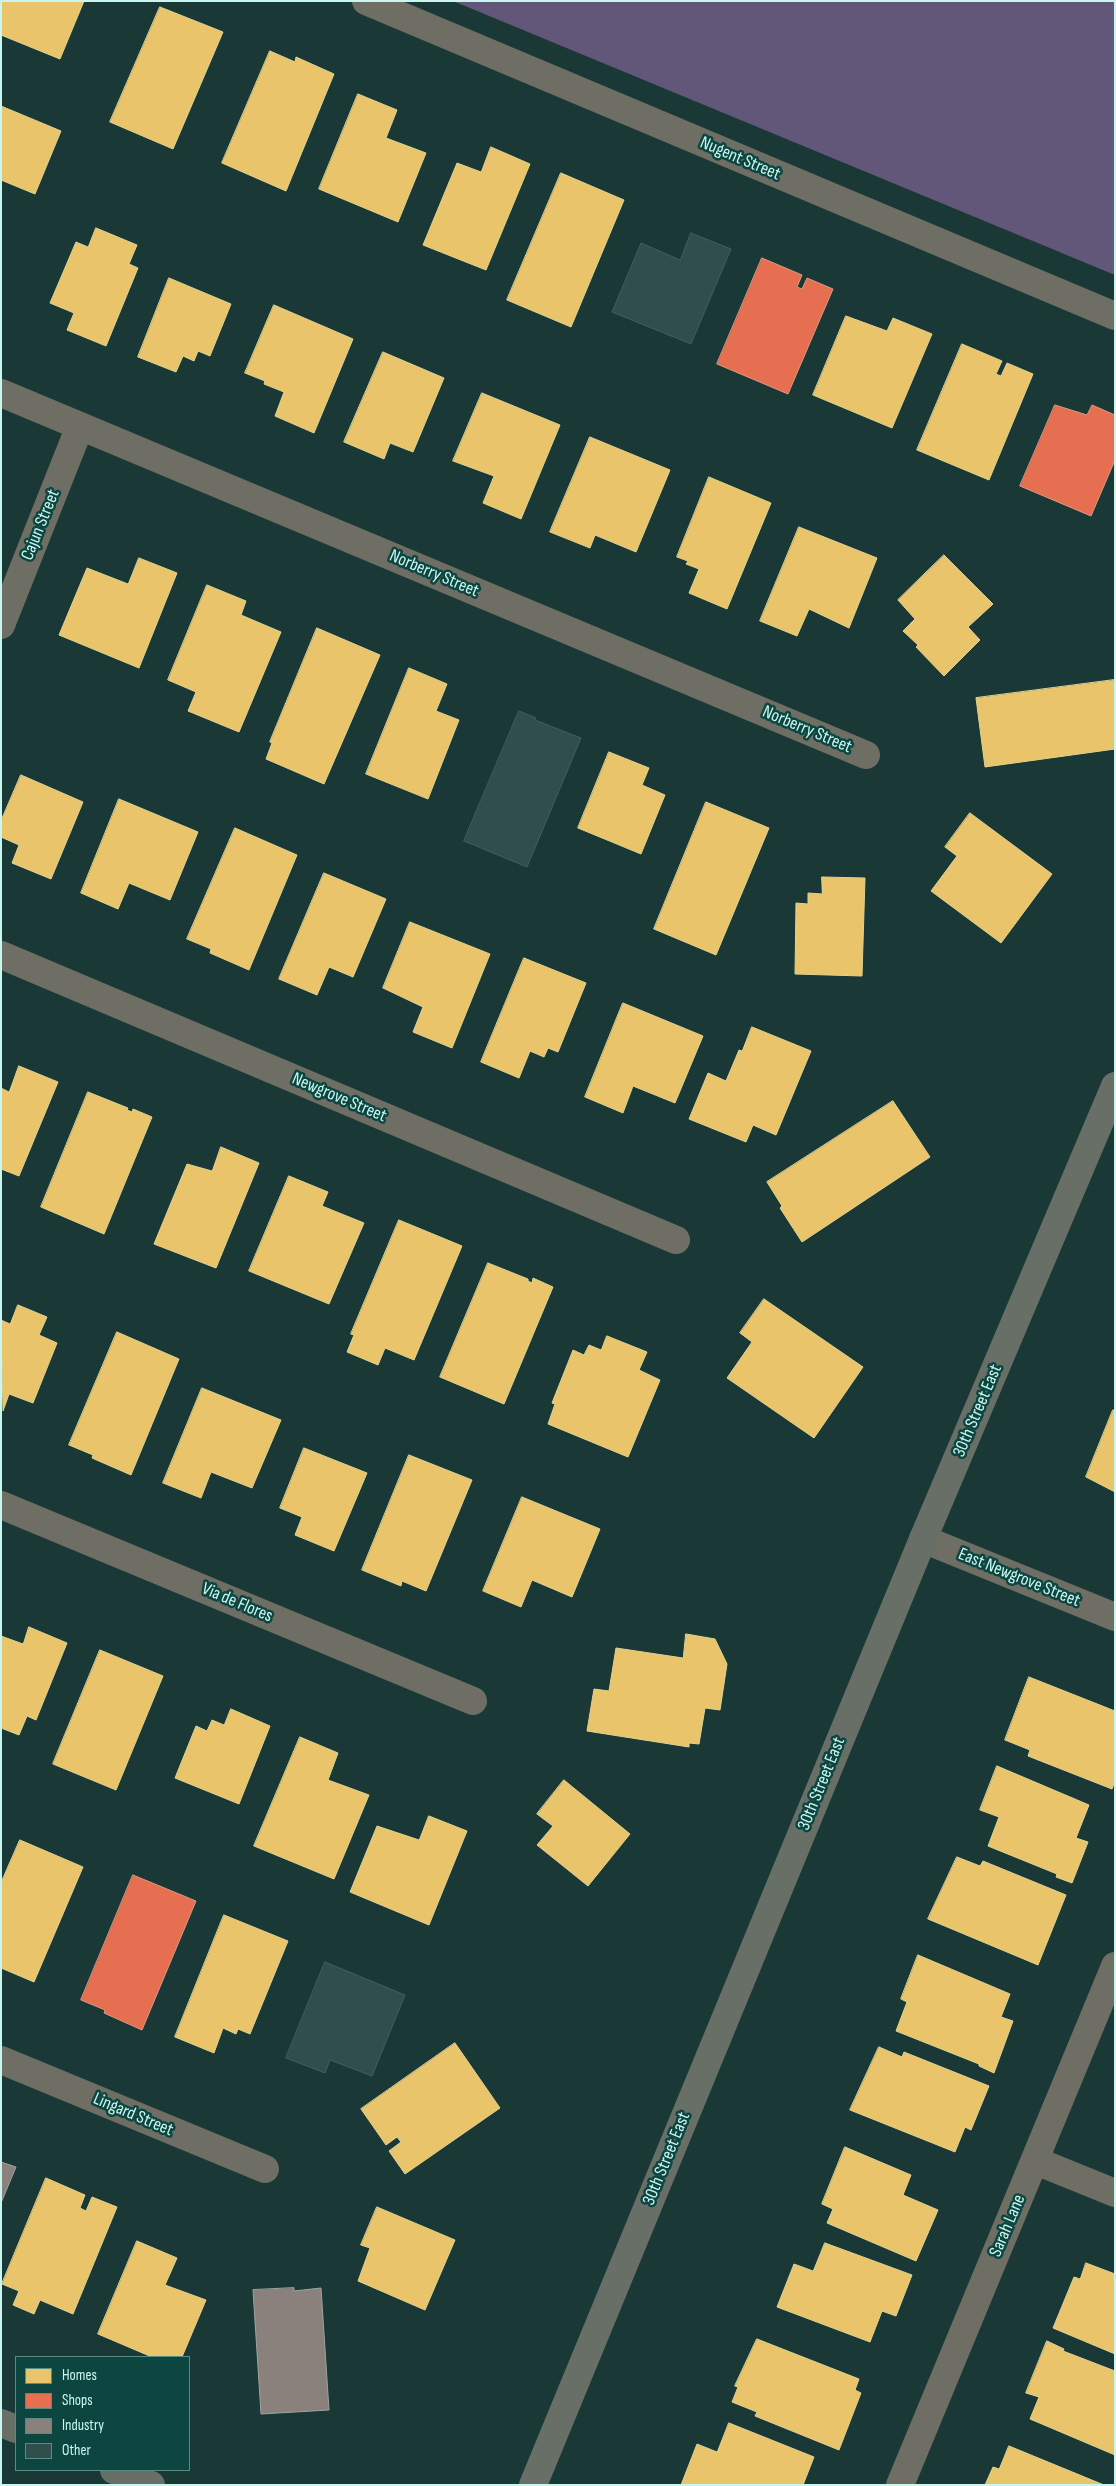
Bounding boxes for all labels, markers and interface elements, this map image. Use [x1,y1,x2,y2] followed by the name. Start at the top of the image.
[697,132,783,186] street label: Nugent Street
[17,486,65,564] street label: Cajun Street
[386,546,482,602] street label: Norberry Street
[759,702,855,758] street label: Norberry Street
[289,1068,389,1128] street label: Newgrove Street
[949,1361,1007,1461] street label: 30th Street East
[955,1544,1083,1612] street label: East Newgrove Street
[198,1578,276,1628] street label: Via de Flores
[794,1734,850,1834] street label: 30th Street East
[90,2088,176,2142] street label: Lingard Street
[639,2109,695,2209] street label: 30th Street East
[985,2192,1031,2260] street label: Sarah Lane
[15,2356,190,2471] legend
[62,2366,97,2385] text: Homes
[62,2391,93,2410] text: Shops
[62,2416,104,2435] text: Industry
[62,2441,91,2460] text: Other

